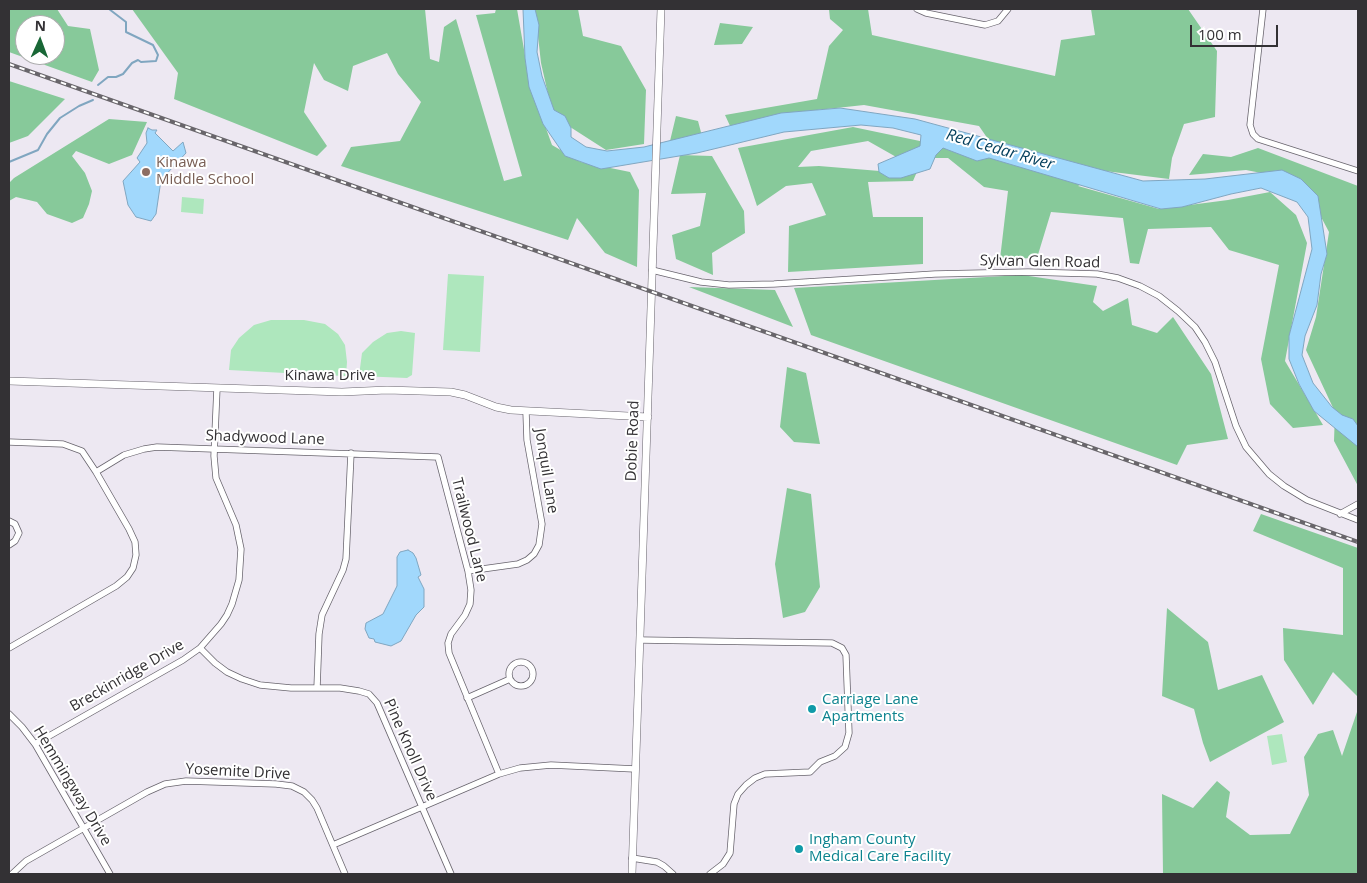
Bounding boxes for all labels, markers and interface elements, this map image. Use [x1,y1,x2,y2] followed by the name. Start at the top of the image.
[15,15,65,65] north arrow
[1192,15,1280,47] scale bar
[34,16,47,35] text: N
[1198,24,1242,44] text: 100 m
[944,125,1056,175] water label: Red Cedar River
[156,154,254,189] place label: Kinawa Middle School
[140,166,152,178] marker: Kinawa Middle School
[980,252,1100,272] street label: Sylvan Glen Road
[284,367,376,385] street label: Kinawa Drive
[623,400,643,482] street label: Dobie Road
[205,427,325,449] street label: Shadywood Lane
[530,427,562,515] street label: Jonquil Lane
[447,476,491,584] street label: Trailwood Lane
[67,636,187,716] street label: Breckinridge Drive
[822,691,918,726] place label: Carriage Lane Apartments
[379,696,441,804] street label: Pine Knoll Drive
[806,703,818,715] marker: Carriage Lane Apartments
[29,723,115,849] street label: Hemmingway Drive
[185,760,291,784] street label: Yosemite Drive
[809,831,951,866] place label: Ingham County Medical Care Facility
[793,843,805,855] marker: Ingham County Medical Care Facility

